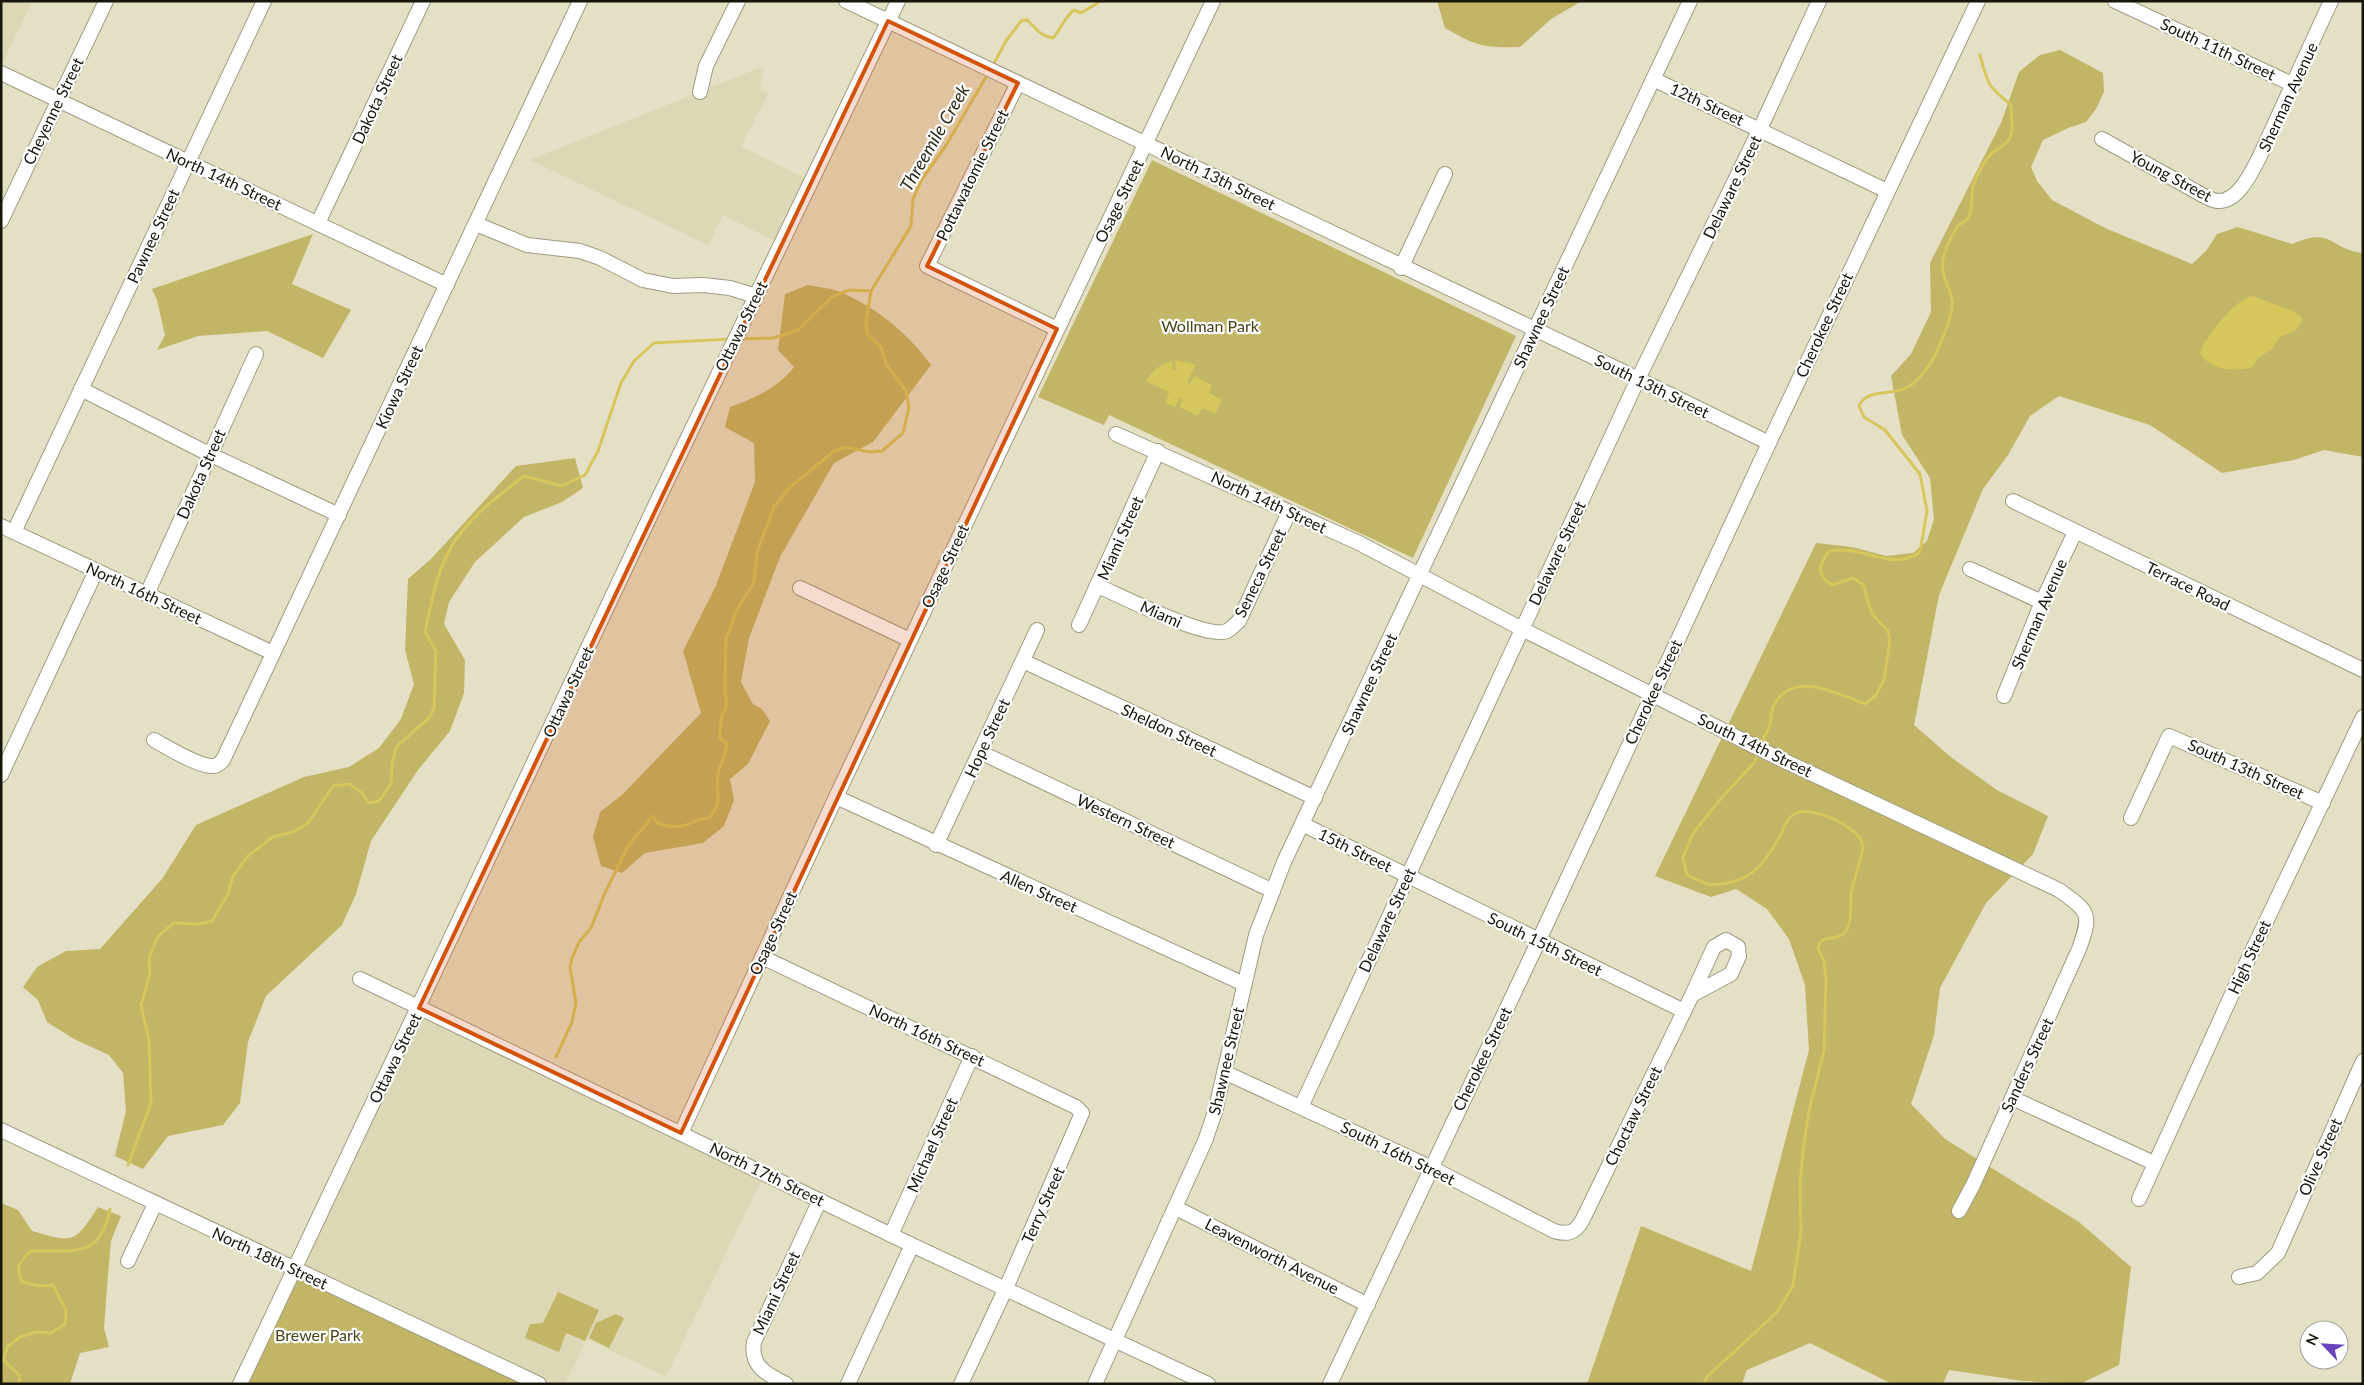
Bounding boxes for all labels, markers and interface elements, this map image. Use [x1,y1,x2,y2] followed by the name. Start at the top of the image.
[2158,14,2279,84] street label: South 11th Street
[2254,39,2321,154] street label: Sherman Avenue
[348,51,406,147] street label: Dakota Street
[18,54,87,167] street label: Cheyenne Street
[1667,78,1747,129] street label: 12th Street
[895,80,974,195] water label: Threemile Creek
[932,106,1012,244] street label: Pottawatomie Street
[1698,132,1765,242] street label: Delaware Street
[1158,142,1279,214] street label: North 13th Street
[164,144,285,214] street label: North 14th Street
[2127,146,2216,205] street label: Young Street
[1090,156,1147,246] street label: Osage Street
[122,185,183,286] street label: Pawnee Street
[1509,263,1573,371] street label: Shawnee Street
[1791,269,1856,380] street label: Cherokee Street
[710,277,771,374] street label: Ottawa Street
[1161,316,1260,335] park label: Wollman Park
[371,342,426,432] street label: Kiowa Street
[1592,350,1713,422] street label: South 13th Street
[172,426,229,522] street label: Dakota Street
[1209,467,1330,537] street label: North 14th Street
[1093,493,1147,583] street label: Miami Street
[1524,497,1589,608] street label: Delaware Street
[917,521,972,611] street label: Osage Street
[1230,525,1289,620] street label: Seneca Street
[2007,556,2070,672] street label: Sherman Avenue
[2143,557,2233,614] street label: Terrace Road
[84,558,205,628] street label: North 16th Street
[1137,596,1185,631] street label: Miami
[1337,630,1401,738] street label: Shawnee Street
[1620,636,1685,747] street label: Cherokee Street
[538,643,597,740] street label: Ottawa Street
[960,695,1013,780] street label: Hope Street
[1119,699,1220,760] street label: Sheldon Street
[1695,709,1816,781] street label: South 14th Street
[2185,734,2307,803] street label: South 13th Street
[1074,790,1179,852] street label: Western Street
[1315,824,1395,876] street label: 15th Street
[1354,864,1419,975] street label: Delaware Street
[998,865,1081,916] street label: Allen Street
[745,888,800,978] street label: Osage Street
[1485,908,1606,980] street label: South 15th Street
[2223,917,2274,997] street label: High Street
[867,1000,988,1070] street label: North 16th Street
[1448,1003,1515,1114] street label: Cherokee Street
[1204,1005,1247,1117] street label: Shawnee Street
[364,1009,425,1106] street label: Ottawa Street
[1996,1014,2057,1115] street label: Sanders Street
[1600,1063,1665,1169] street label: Choctaw Street
[902,1094,961,1195] street label: Michael Street
[2294,1115,2345,1199] street label: Olive Street
[1338,1117,1459,1189] street label: South 16th Street
[707,1138,828,1210] street label: North 17th Street
[1017,1163,1068,1246] street label: Terry Street
[1202,1214,1342,1298] street label: Leavenworth Avenue
[210,1223,331,1293] street label: North 18th Street
[748,1248,803,1337] street label: Miami Street
[2299,1320,2349,1370] north arrow
[275,1325,362,1344] park label: Brewer Park
[2302,1331,2322,1348] text: N

